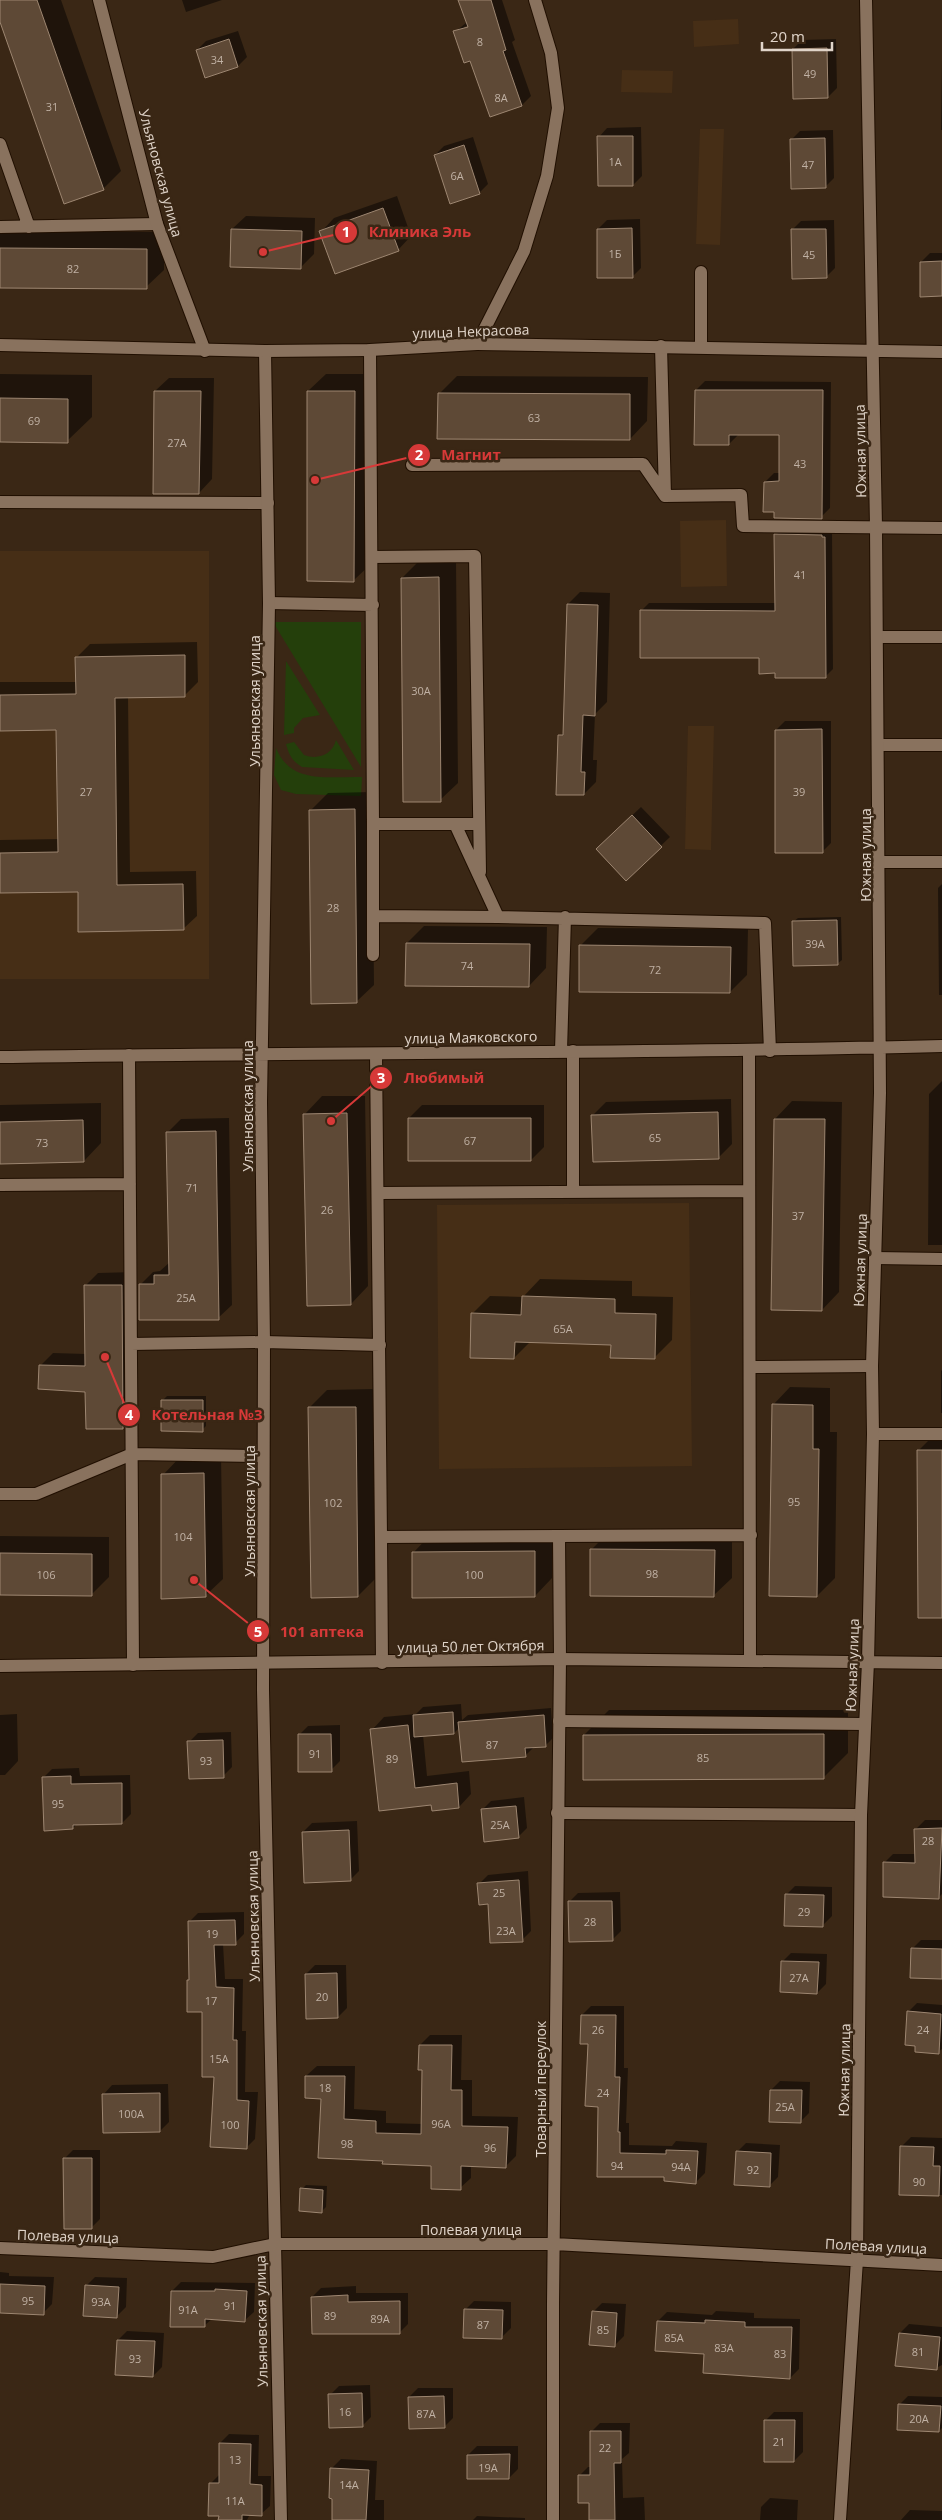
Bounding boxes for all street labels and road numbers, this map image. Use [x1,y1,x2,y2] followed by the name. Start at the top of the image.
[135,107,187,239] street label: Ульяновская улица
[412,319,530,343] street label: улица Некрасова
[850,404,870,498] street label: Южная улица
[245,635,264,767] street label: Ульяновская улица
[856,808,875,902] street label: Южная улица
[404,1026,538,1048] street label: улица Маяковского
[238,1040,257,1172] street label: Ульяновская улица
[849,1213,871,1307] street label: Южная улица
[240,1445,259,1577] street label: Ульяновская улица
[841,1618,863,1712] street label: Южная улица
[397,1635,545,1657] street label: улица 50 лет Октября
[242,1850,264,1982] street label: Ульяновская улица
[531,2020,550,2157] street label: Товарный переулок
[834,2023,854,2117] street label: Южная улица
[420,2220,522,2239] street label: Полевая улица
[17,2225,119,2247] street label: Полевая улица
[824,2234,928,2258] street label: Полевая улица
[250,2255,272,2387] street label: Ульяновская улица

